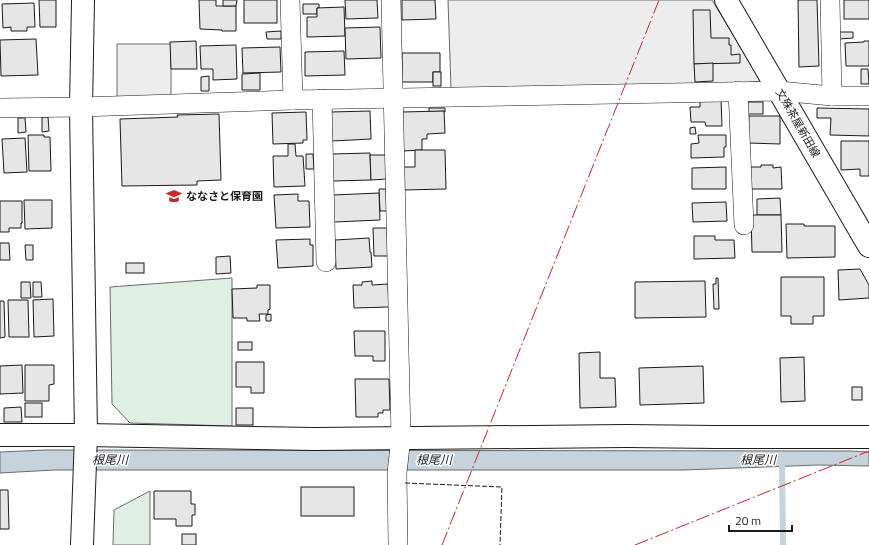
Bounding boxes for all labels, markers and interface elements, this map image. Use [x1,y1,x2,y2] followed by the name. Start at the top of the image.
[772,86,824,160] street label: 文殊茶屋新田線
[165,187,183,205] school or university icon: ななさと保育園
[186,188,263,204] place label: ななさと保育園
[92,450,130,469] water label: 根尾川
[416,450,454,469] water label: 根尾川
[740,450,778,469] water label: 根尾川
[729,507,792,533] scale bar
[735,511,761,530] text: 20 m

